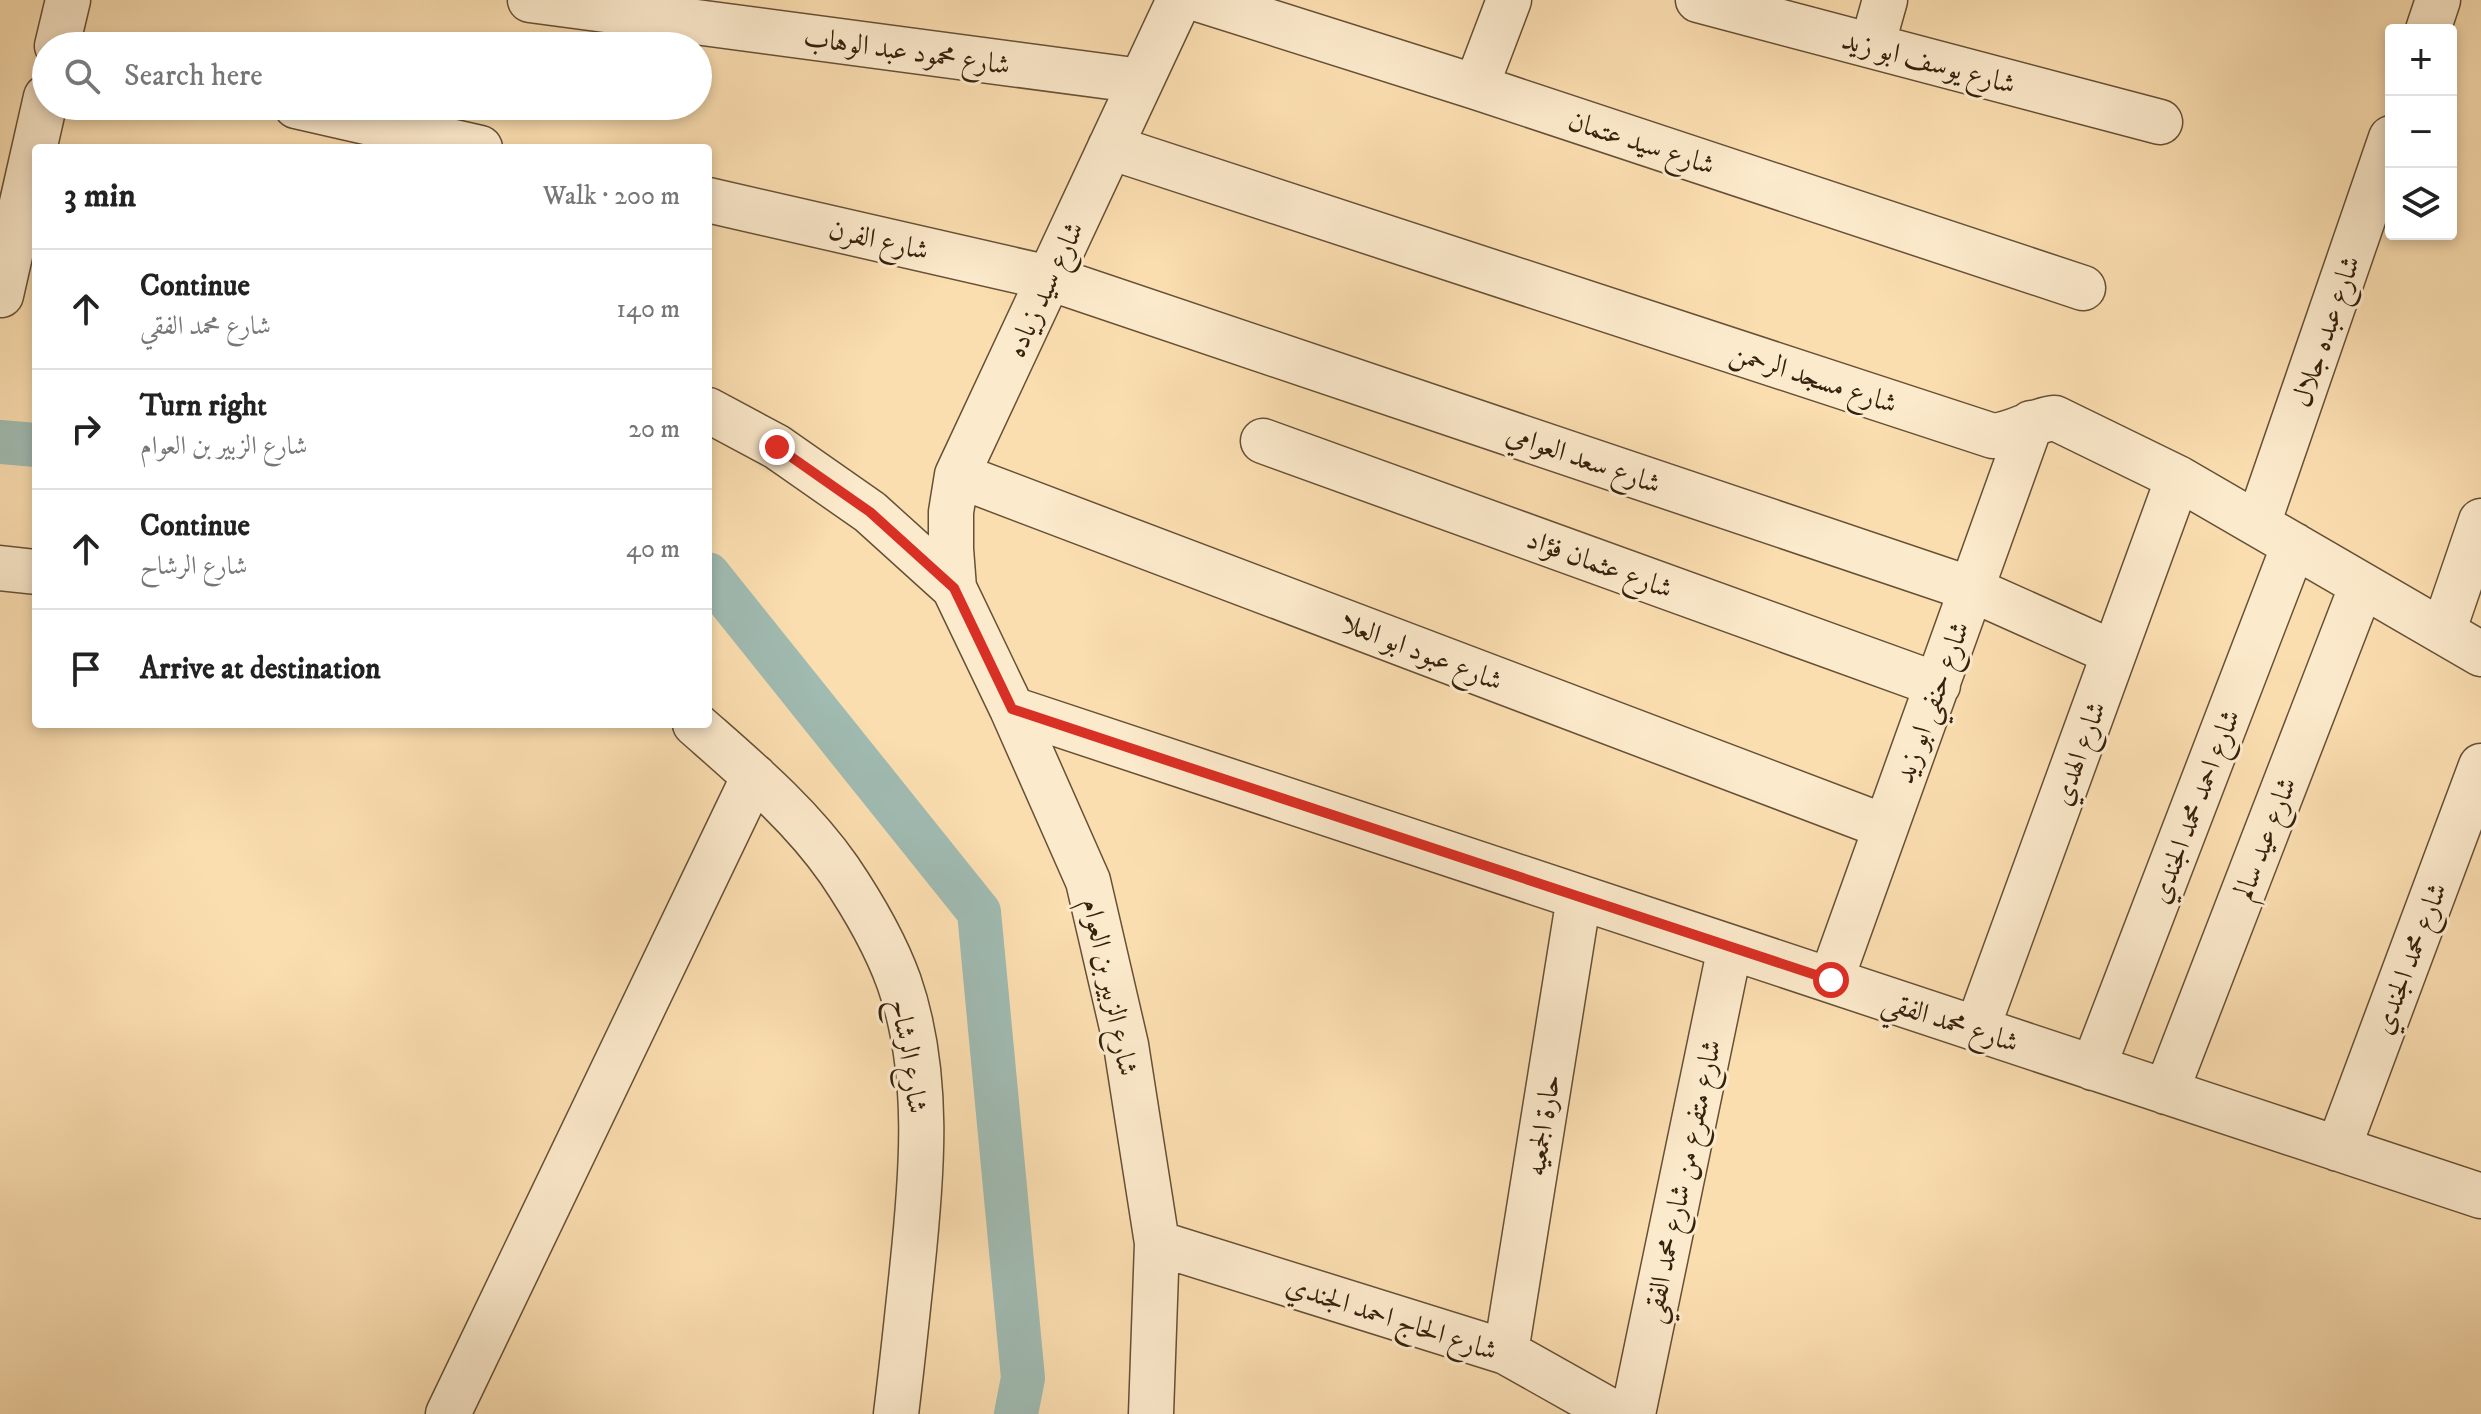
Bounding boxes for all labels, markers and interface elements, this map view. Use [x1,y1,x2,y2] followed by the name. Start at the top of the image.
[801,20,1012,88] street label: شارع محمود عبد الوهاب
[1837,22,2019,107] street label: شارع يوسف ابو زيد
[2385,24,2457,240] map controls
[2385,24,2457,96] button: +
[32,32,712,120] search box
[60,54,104,98] icon: search
[124,58,263,95] text: Search here
[2385,96,2457,168] button: −
[1562,103,1719,188] street label: شارع سيد عتمان
[2385,168,2457,240] button: layers
[64,175,136,217] text: 3 min
[543,180,680,213] text: Walk · 200 m
[824,212,932,274] street label: شارع الفرن
[999,216,1097,365] street label: شارع سيد زياده
[2284,251,2373,413] street label: شارع عبده جلال
[140,268,250,305] text: Continue
[64,287,108,331] icon: ahead
[616,293,680,326] text: 140 m
[140,310,271,343] text: شارع محمد الفقي
[1724,335,1901,427] street label: شارع مسجد الرحمن
[140,388,267,425] text: Turn right
[64,407,108,451] icon: right
[628,413,680,446] text: 20 m
[1500,417,1665,507] street label: شارع سعد العوامي
[759,429,795,465] route end
[140,430,308,463] text: شارع الزبير بن العوام
[140,508,250,545] text: Continue
[1520,522,1677,612] street label: شارع عثمان فؤاد
[64,527,108,571] icon: ahead
[626,533,680,566] text: 40 m
[140,550,247,583] text: شارع الرشاح
[1334,605,1507,704] street label: شارع عبود ابو العلا
[1887,617,1986,791] street label: شارع حنفي ابو زيد
[64,647,108,691] icon: arrive
[140,651,381,688] text: Arrive at destination
[2044,697,2119,812] street label: شارع الهدي
[2142,705,2253,910] street label: شارع احمد محمد الجندي
[2226,772,2310,907] street label: شارع عيد سالم
[2365,878,2460,1041] street label: شارع محمد الجندي
[1068,895,1145,1080] street label: شارع الزبير بن العوام
[1813,962,1849,998] route start
[1875,984,2023,1069] street label: شارع محمد الفقي
[875,996,935,1117] street label: شارع الرشاح
[1635,1036,1738,1328] street label: شارع متفرع من شارع محمد الفقي
[1518,1072,1569,1179] street label: حارة الجمعيه
[1279,1268,1502,1376] street label: شارع الحاج احمد الجندي

